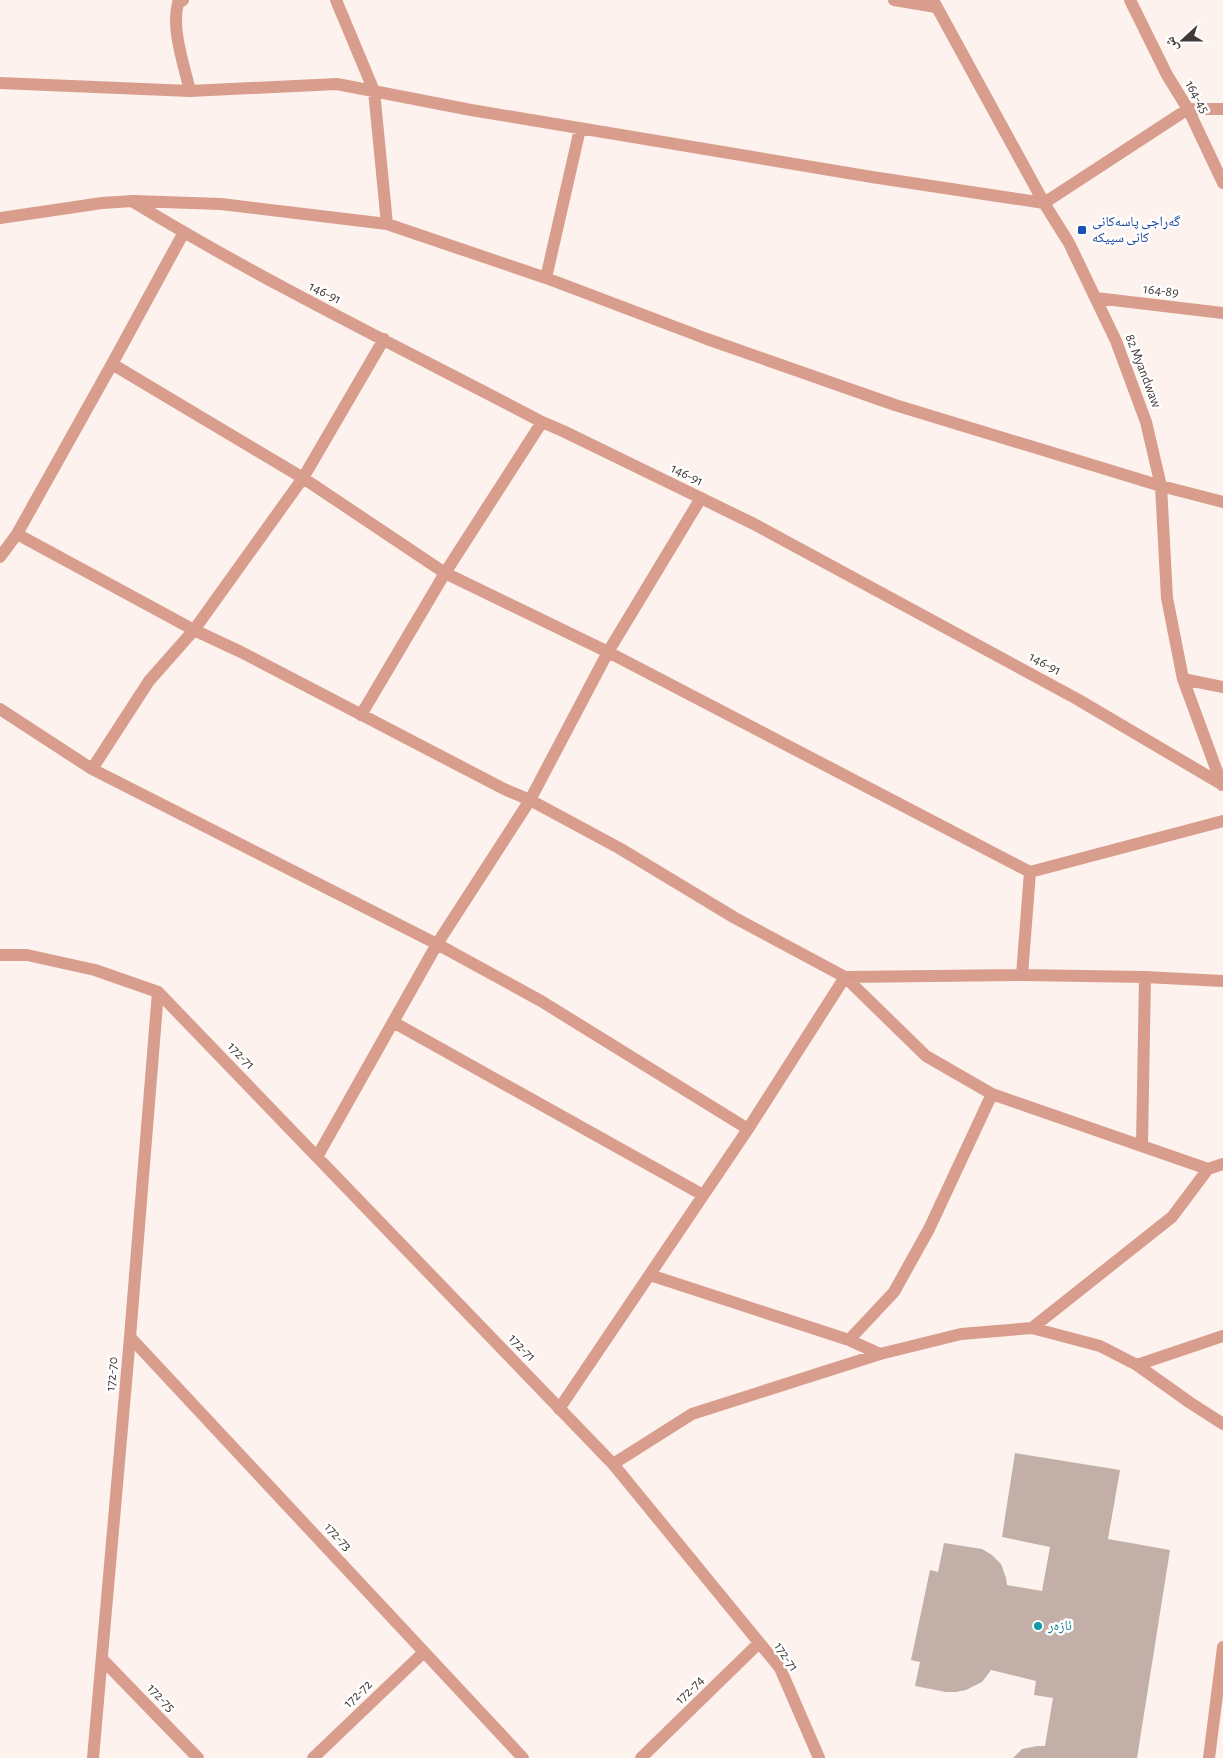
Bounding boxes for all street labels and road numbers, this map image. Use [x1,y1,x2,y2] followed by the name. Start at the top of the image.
[1182,78,1212,116] street label: 164-45
[307,279,343,307] street label: 146-91
[1142,282,1180,300] street label: 164-89
[1123,332,1164,410] street label: 82 Myandwaw
[669,461,705,489] street label: 146-91
[1027,650,1063,678] street label: 146-91
[225,1040,257,1072] street label: 172-71
[506,1332,538,1364] street label: 172-71
[104,1356,120,1392] street label: 172-70
[322,1520,355,1554] street label: 172-73
[771,1640,801,1674] street label: 172-71
[673,1673,707,1707] street label: 172-74
[341,1677,375,1711] street label: 172-72
[144,1681,178,1715] street label: 172-75

